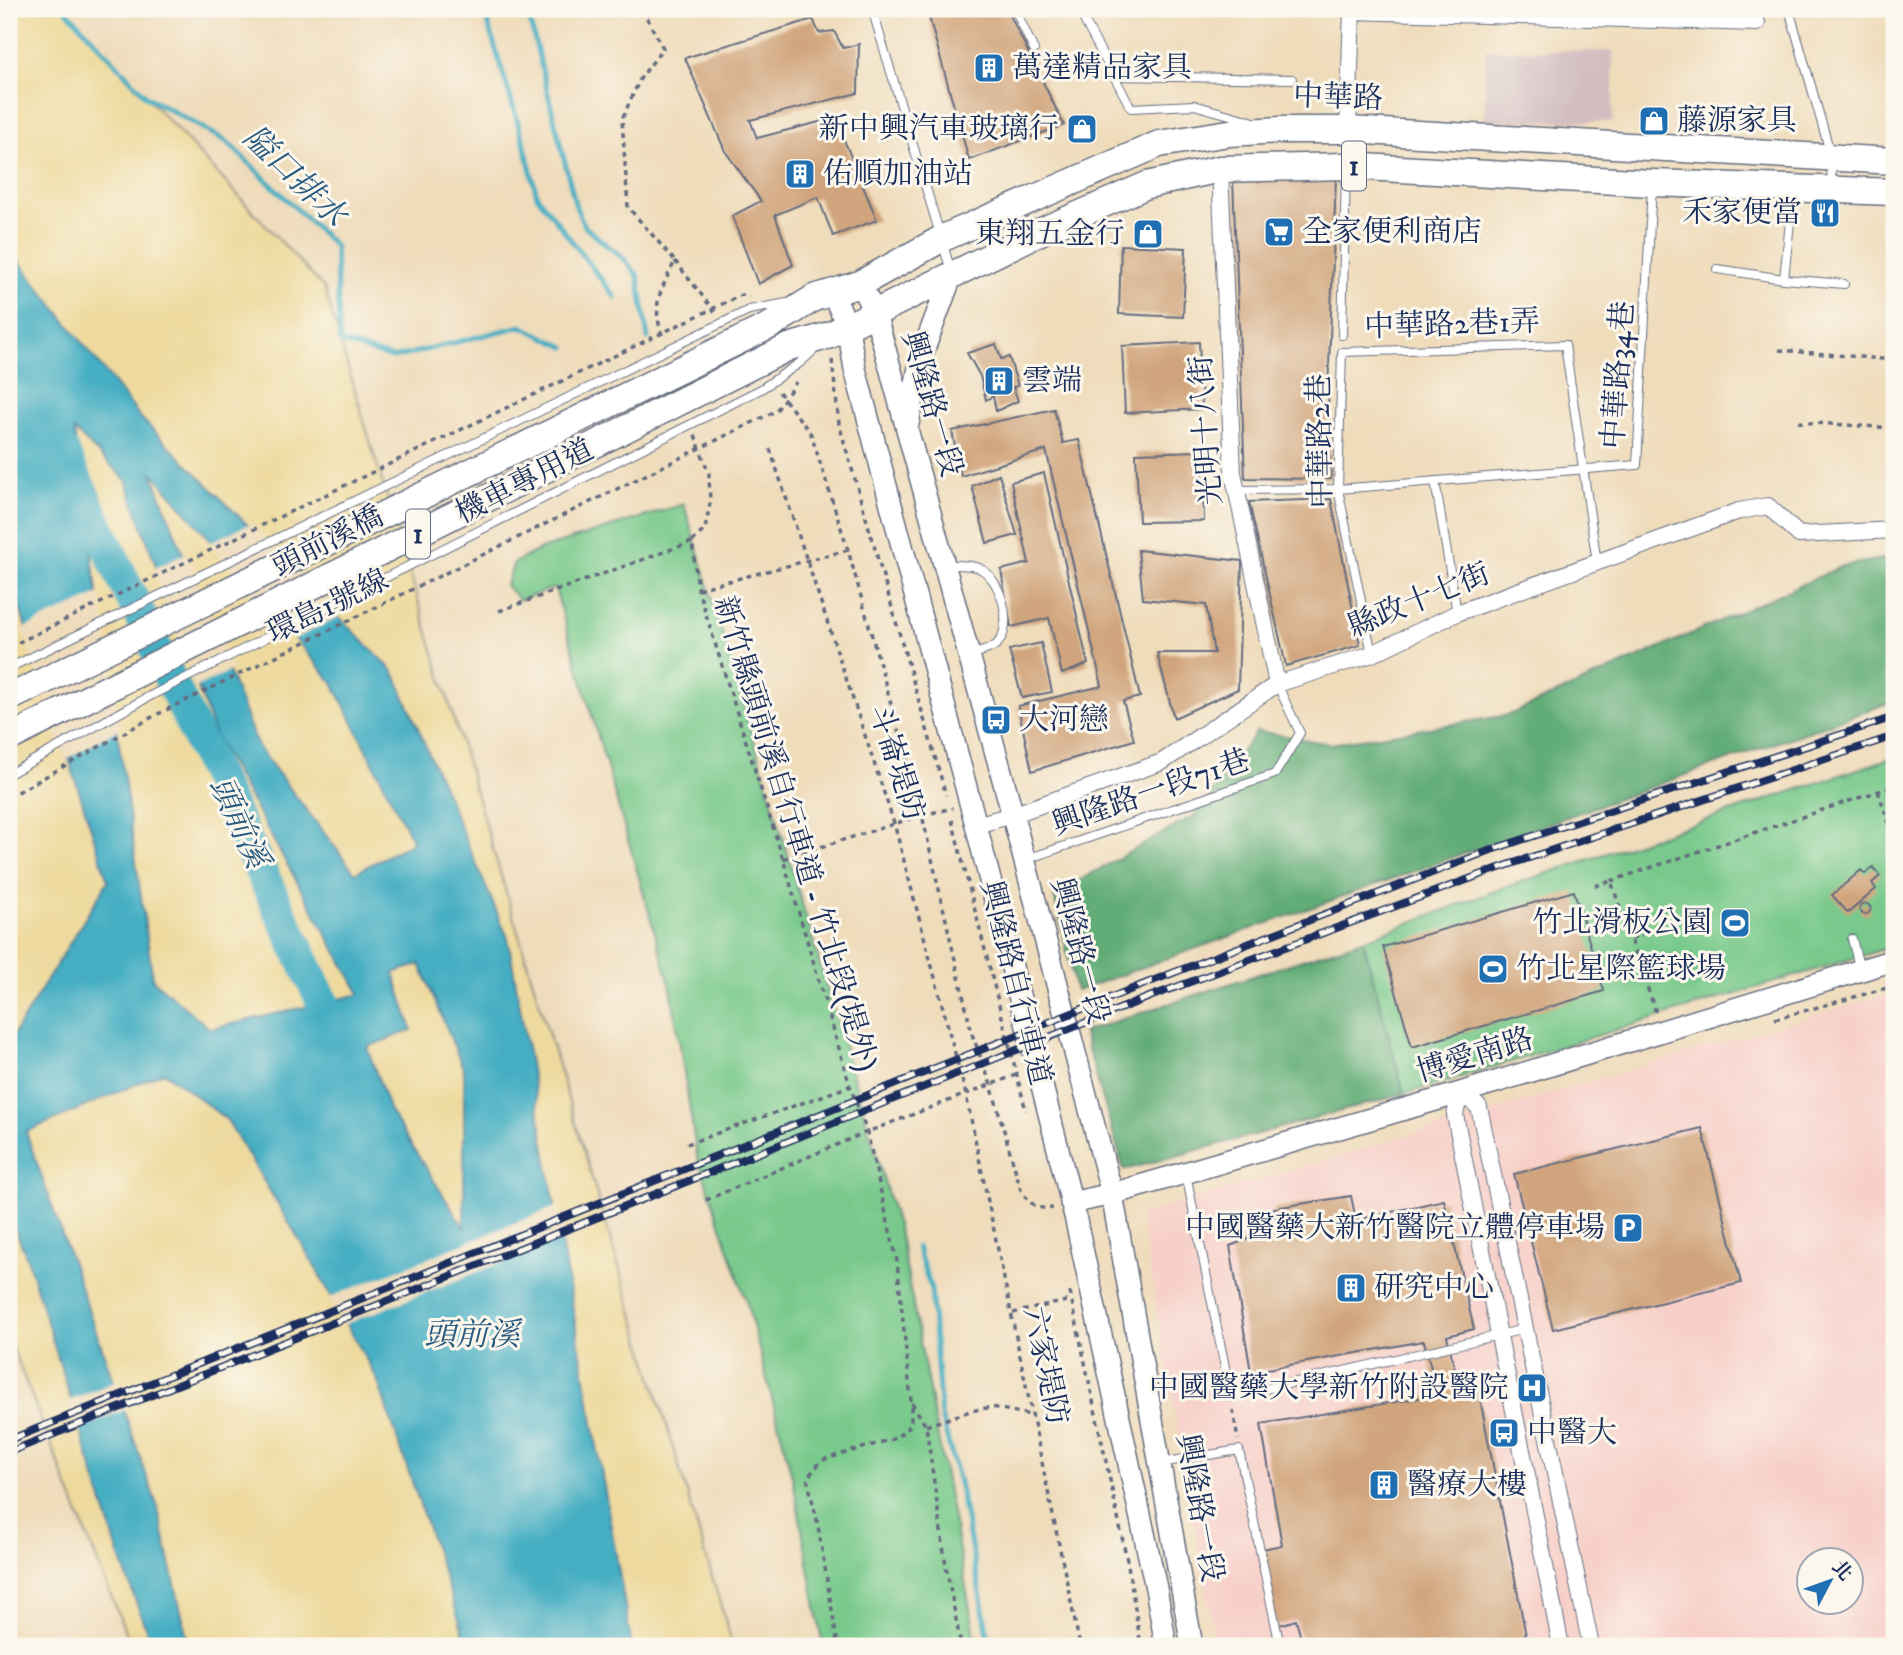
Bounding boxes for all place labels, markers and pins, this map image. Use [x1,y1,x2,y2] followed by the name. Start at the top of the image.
[1012,50,1192,87] place label: 萬達精品家具
[972,51,1006,85] building icon: 萬達精品家具
[1677,103,1797,140] place label: 藤源家具
[1637,104,1671,138] shop icon: 藤源家具
[819,111,1059,148] place label: 新中興汽車玻璃行
[1065,112,1099,146] shop icon: 新中興汽車玻璃行
[823,156,973,193] place label: 佑順加油站
[783,157,817,191] building icon: 佑順加油站
[1682,195,1802,232] place label: 禾家便當
[1808,196,1842,230] restaurant icon: 禾家便當
[1302,214,1482,251] place label: 全家便利商店
[1262,215,1296,249] supermarket icon: 全家便利商店
[975,216,1125,253] place label: 東翔五金行
[1131,217,1165,251] shop icon: 東翔五金行
[1022,363,1082,400] place label: 雲端
[982,364,1016,398] building icon: 雲端
[1019,702,1109,739] place label: 大河戀
[979,703,1013,737] bus stop icon: 大河戀
[1532,905,1712,942] place label: 竹北滑板公園
[1718,906,1752,940] sports icon: 竹北滑板公園
[1516,951,1726,988] place label: 竹北星際籃球場
[1476,952,1510,986] sports icon: 竹北星際籃球場
[1185,1210,1605,1247] place label: 中國醫藥大新竹醫院立體停車場
[1611,1211,1645,1245] parking icon: 中國醫藥大新竹醫院立體停車場
[1374,1270,1494,1307] place label: 研究中心
[1334,1271,1368,1305] building icon: 研究中心
[1149,1370,1509,1407] place label: 中國醫藥大學新竹附設醫院
[1515,1371,1549,1405] hospital icon: 中國醫藥大學新竹附設醫院
[1527,1415,1617,1452] place label: 中醫大
[1487,1416,1521,1450] bus stop icon: 中醫大
[1407,1467,1527,1504] place label: 醫療大樓
[1367,1468,1401,1502] building icon: 醫療大樓

